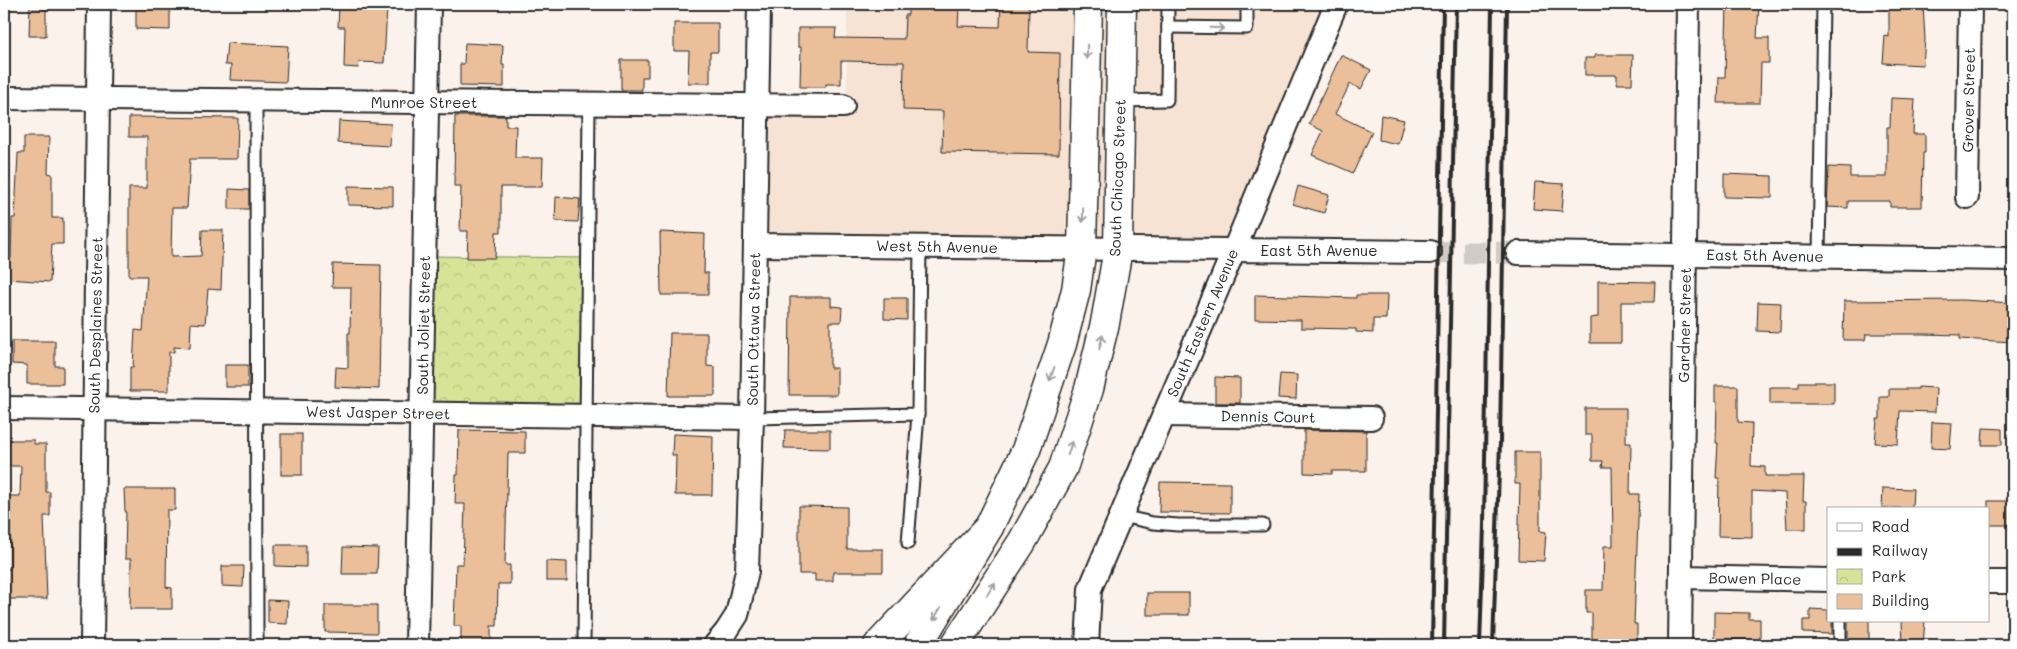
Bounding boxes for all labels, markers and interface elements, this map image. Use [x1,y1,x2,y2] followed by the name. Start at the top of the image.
[1208,23,1225,33] one-way arrow
[1082,44,1091,60] one-way arrow
[1957,47,1979,153] street label: Grover Street
[371,92,477,112] street label: Munroe Street
[1104,99,1130,257] street label: South Chicago Street
[1078,207,1087,223] one-way arrow
[876,235,998,257] street label: West 5th Avenue
[83,236,107,413] street label: South Desplaines Street
[1260,240,1378,260] street label: East 5th Avenue
[1706,244,1824,266] street label: East 5th Avenue
[1162,245,1242,400] street label: South Eastern Avenue
[742,252,764,406] street label: South Ottawa Street
[412,255,434,395] street label: South Joliet Street
[1673,267,1695,383] street label: Gardner Street
[1097,334,1106,350] one-way arrow
[1047,365,1056,381] one-way arrow
[306,401,451,423] street label: West Jasper Street
[1220,405,1316,427] street label: Dennis Court
[1066,441,1075,456] one-way arrow
[1827,507,1990,622] legend
[1872,516,1909,536] text: Road
[1872,540,1928,560] text: Railway
[1872,566,1906,586] text: Park
[1709,567,1802,589] street label: Bowen Place
[986,583,996,597] one-way arrow
[1872,590,1929,610] text: Building
[931,606,941,620] one-way arrow

